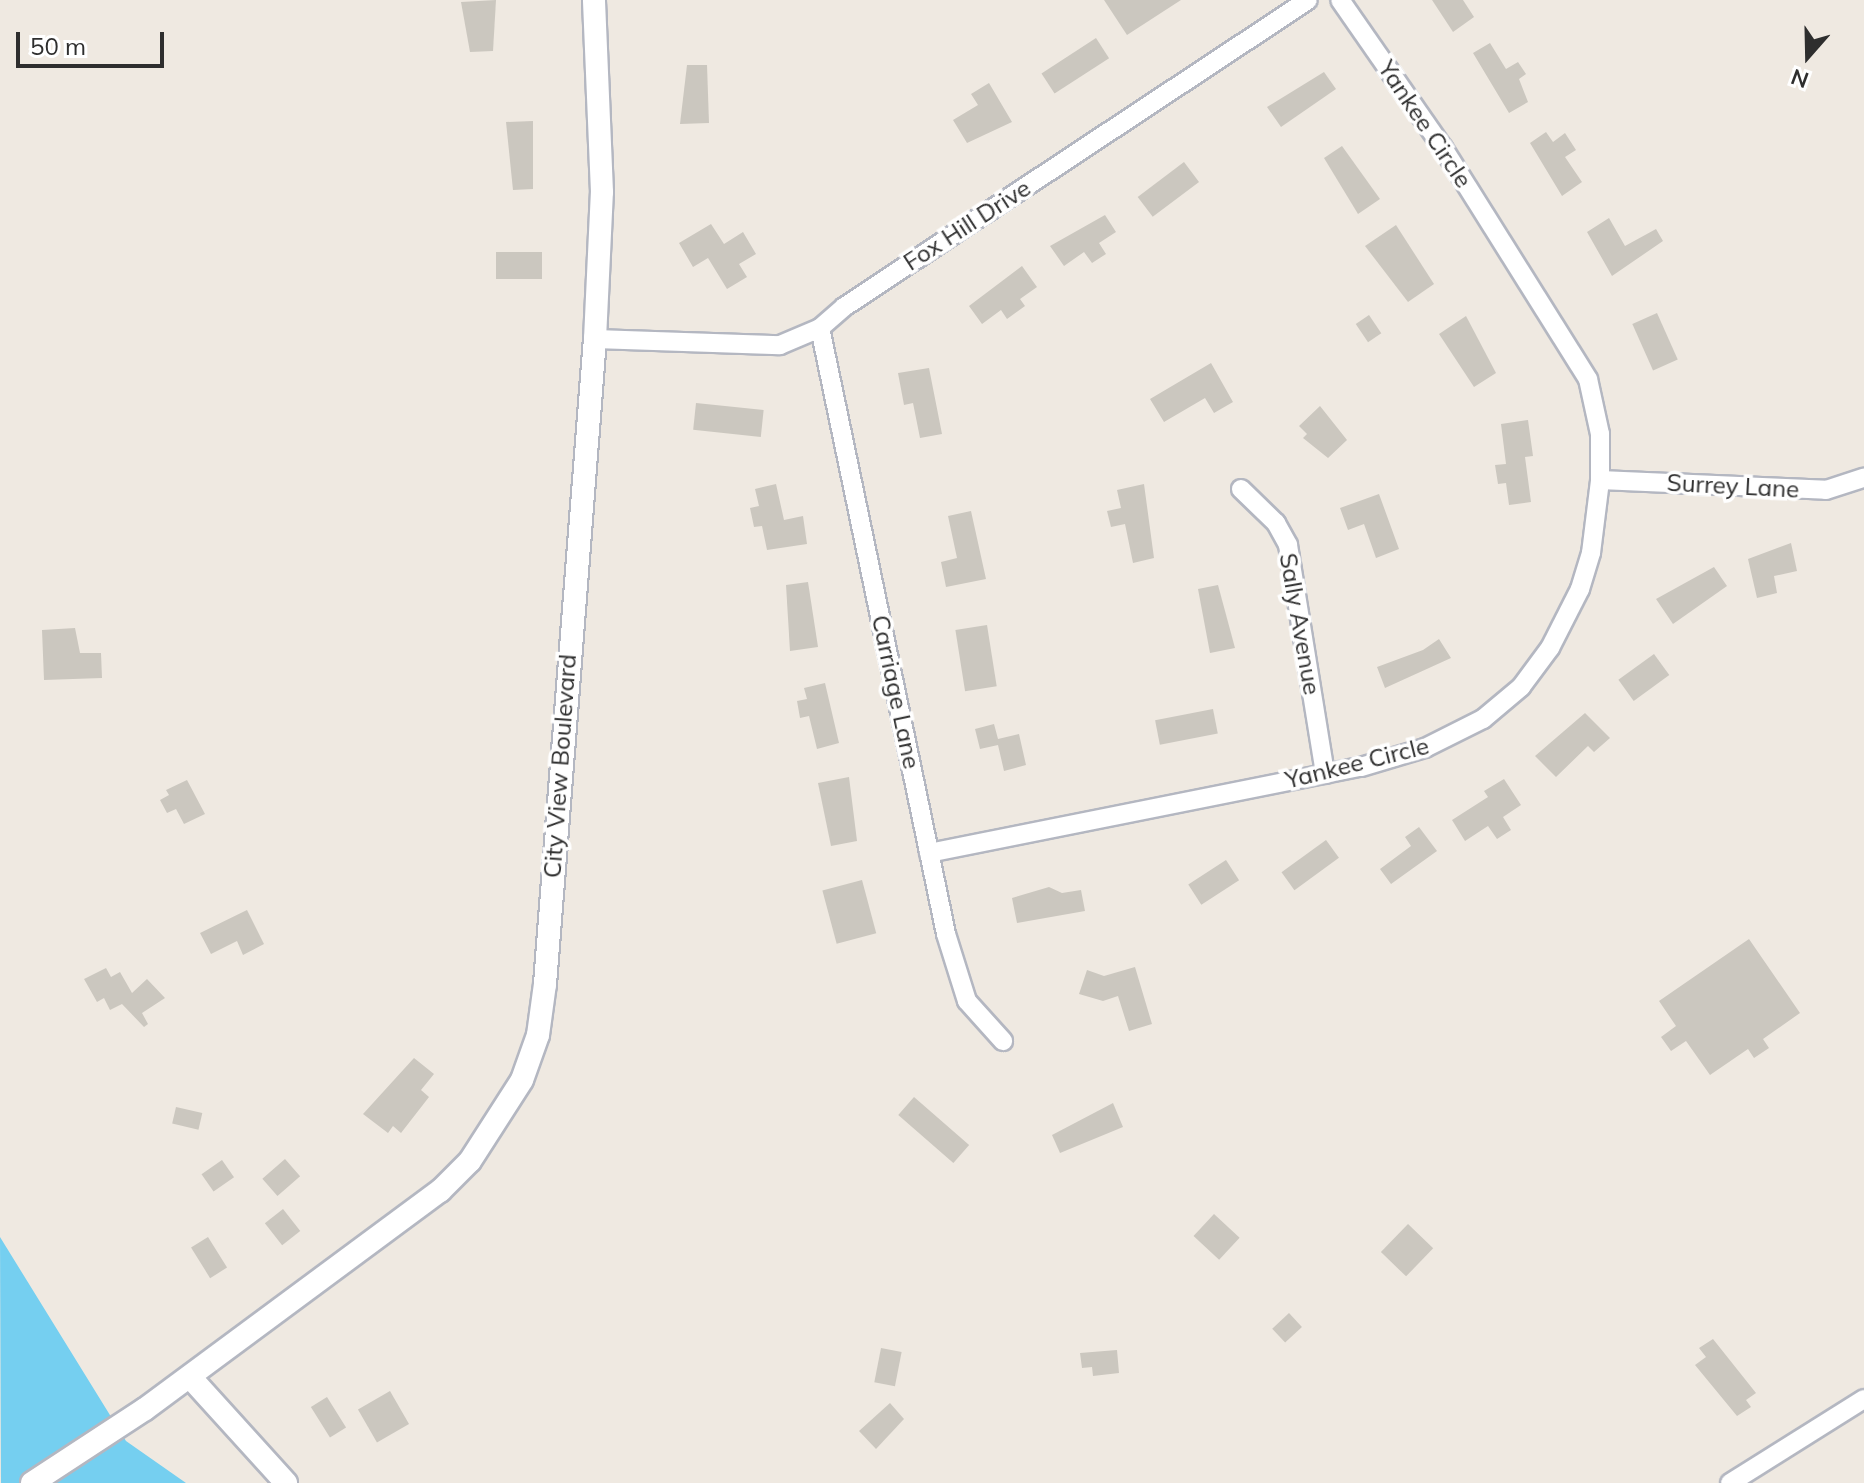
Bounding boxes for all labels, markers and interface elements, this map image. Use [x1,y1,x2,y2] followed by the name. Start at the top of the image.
[20,16,168,66] scale bar
[1768,16,1848,96] north arrow
[30,31,86,61] text: 50 m
[1372,55,1478,193] street label: Yankee Circle
[1787,63,1812,95] text: N
[898,173,1036,277] street label: Fox Hill Drive
[1666,468,1800,504] street label: Surrey Lane
[1273,551,1327,697] street label: Sally Avenue
[866,613,926,771] street label: Carriage Lane
[538,653,582,879] street label: City View Boulevard
[1282,731,1432,795] street label: Yankee Circle

